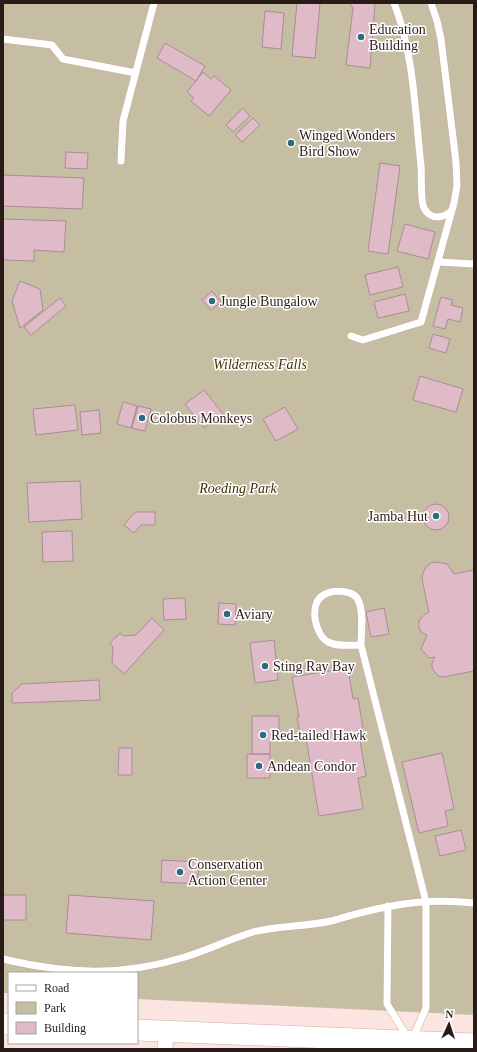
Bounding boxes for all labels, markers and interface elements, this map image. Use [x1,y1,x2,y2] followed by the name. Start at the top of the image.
[369,22,426,53] place label: Education Building
[356,32,366,42] marker: Education Building
[299,128,395,159] place label: Winged Wonders Bird Show
[286,138,296,148] marker: Winged Wonders Bird Show
[220,294,318,309] place label: Jungle Bungalow
[207,296,217,306] marker: Jungle Bungalow
[213,357,307,372] park label: Wilderness Falls
[150,411,252,426] place label: Colobus Monkeys
[137,413,147,423] marker: Colobus Monkeys
[198,481,277,496] park label: Roeding Park
[368,509,428,524] place label: Jamba Hut
[431,511,441,521] marker: Jamba Hut
[235,607,273,622] place label: Aviary
[222,609,232,619] marker: Aviary
[273,659,355,674] place label: Sting Ray Bay
[260,661,270,671] marker: Sting Ray Bay
[271,728,366,743] place label: Red-tailed Hawk
[258,730,268,740] marker: Red-tailed Hawk
[267,759,356,774] place label: Andean Condor
[254,761,264,771] marker: Andean Condor
[188,857,267,888] place label: Conservation Action Center
[175,867,185,877] marker: Conservation Action Center
[8,972,138,1044] legend
[44,981,69,995] text: Road
[44,1001,66,1015] text: Park
[429,1004,469,1044] north arrow
[445,1008,454,1020] text: N
[44,1021,86,1035] text: Building

